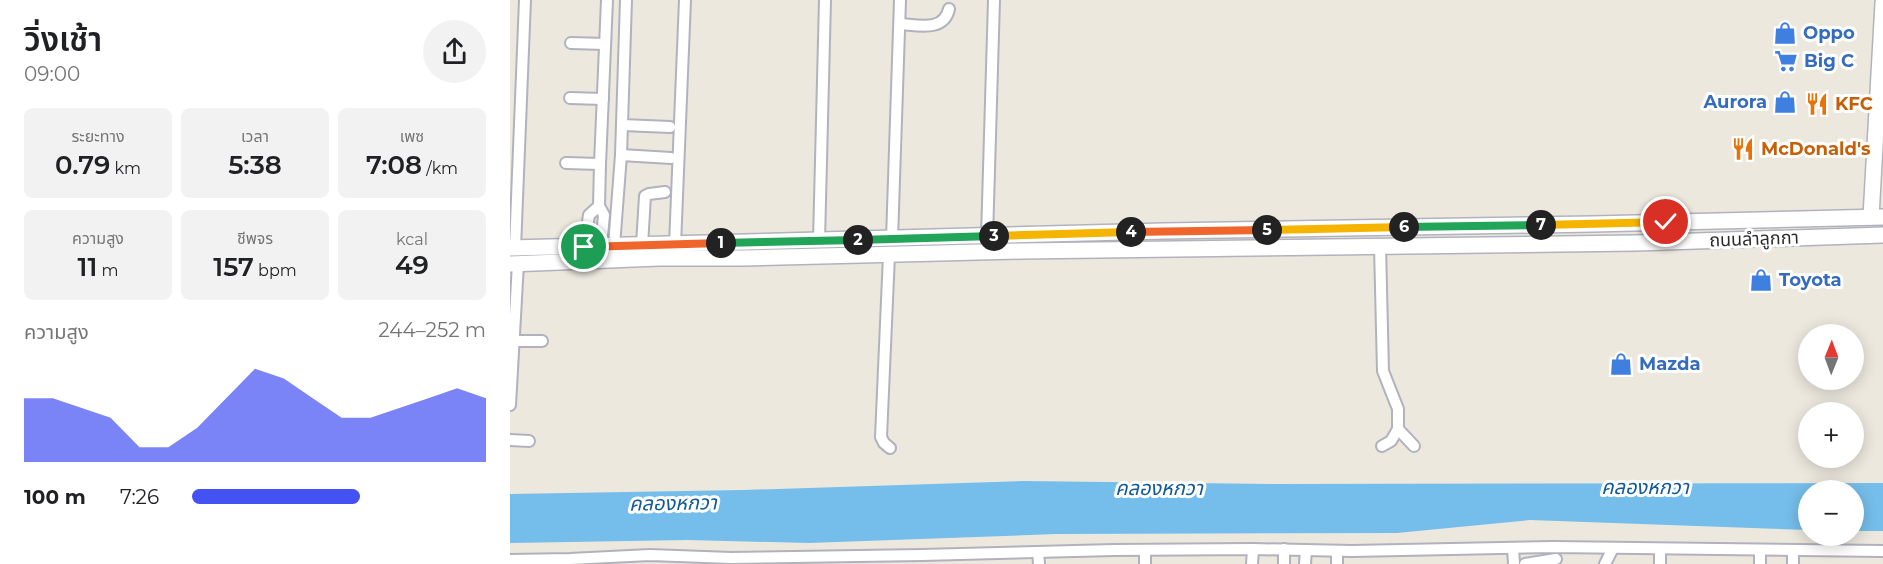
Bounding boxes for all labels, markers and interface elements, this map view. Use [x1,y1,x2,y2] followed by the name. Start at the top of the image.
[24,19,102,59] text: วิ่งเช้า
[423,20,486,83] button: share
[1772,20,1798,46] shop icon: Oppo
[1803,22,1855,44] place label: Oppo
[1773,48,1799,74] supermarket icon: Big C
[1804,50,1854,72] place label: Big C
[24,62,80,86] text: 09:00
[1772,89,1798,115] shop icon: Aurora
[1702,91,1767,113] place label: Aurora
[1804,91,1830,117] restaurant icon: KFC
[1835,93,1873,115] place label: KFC
[72,127,124,146] text: ระยะทาง
[241,127,269,146] text: เวลา
[400,127,424,146] text: เพซ
[1730,136,1756,162] restaurant icon: McDonald's
[1761,138,1871,160] place label: McDonald's
[55,149,110,181] text: 0.79
[228,149,282,181] text: 5:38
[366,149,422,181] text: 7:08
[110,159,141,178] text: km
[422,159,458,178] text: /km
[1640,196,1691,247] pin
[1649,205,1682,238] icon: check
[1526,210,1556,240] pin: 7
[1389,212,1419,242] pin: 6
[1252,215,1282,245] pin: 5
[1536,215,1546,234] text: 7
[1116,217,1146,247] pin: 4
[1399,217,1409,236] text: 6
[1262,220,1272,239] text: 5
[558,221,609,272] pin
[979,221,1009,251] pin: 3
[1125,222,1137,241] text: 4
[843,225,873,255] pin: 2
[989,226,999,245] text: 3
[1709,226,1799,253] street label: ถนนลำลูกกา
[706,228,736,258] pin: 1
[72,229,124,248] text: ความสูง
[237,229,273,248] text: ชีพจร
[396,230,428,249] text: kcal
[567,230,600,263] icon: arrive
[853,230,863,249] text: 2
[718,233,724,252] text: 1
[395,249,429,281] text: 49
[78,251,97,283] text: 11
[213,251,254,283] text: 157
[97,261,118,280] text: m
[254,261,297,280] text: bpm
[1748,267,1774,293] shop icon: Toyota
[1779,269,1842,291] place label: Toyota
[378,318,486,342] text: 244–252 m
[24,320,89,344] text: ความสูง
[1798,324,1864,390] north arrow
[1798,324,1864,546] map controls
[1608,351,1634,377] shop icon: Mazda
[1639,353,1701,375] place label: Mazda
[1798,402,1864,468] button: +
[1601,475,1690,499] water label: คลองหกวา
[1115,476,1204,500] water label: คลองหกวา
[1798,480,1864,546] button: −
[24,485,86,509] text: 100 m
[120,485,159,509] text: 7:26
[629,490,718,516] water label: คลองหกวา

